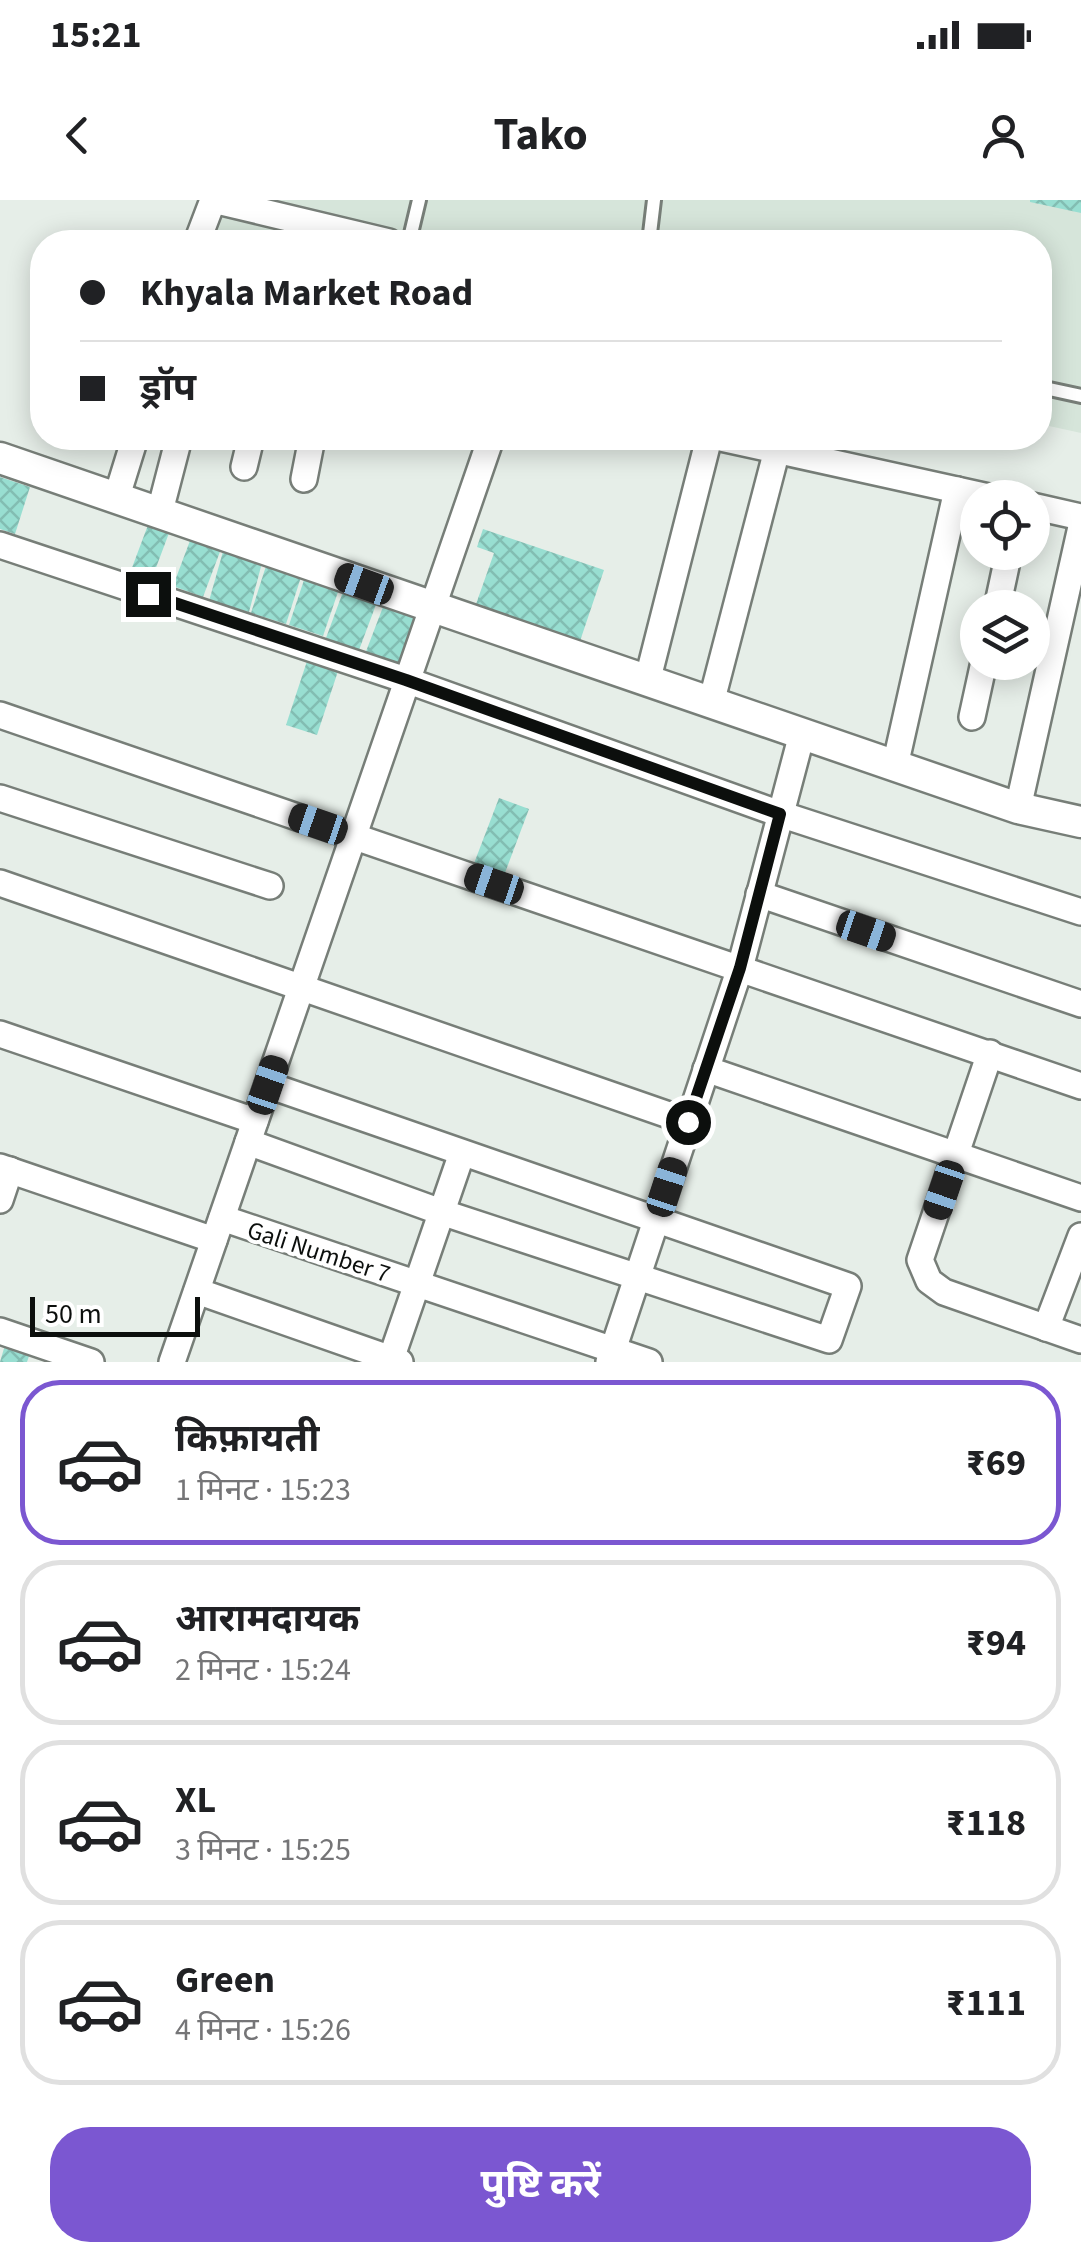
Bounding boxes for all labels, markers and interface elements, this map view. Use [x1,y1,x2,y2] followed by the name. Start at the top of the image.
[50,8,142,62] text: 15:21
[493,103,588,167] text: Tako
[50,108,105,163] icon: back
[976,108,1031,163] icon: person
[140,266,473,320] text: Khyala Market Road
[140,361,196,415] text: ड्रॉप
[960,480,1050,680] map controls
[960,480,1050,570] button: locate
[331,560,397,608] car
[126,572,171,617] route end
[960,590,1050,680] button: layers
[285,800,351,848] car
[461,860,527,908] car
[833,907,899,955] car
[244,1052,292,1118] car
[666,1100,711,1145] route start
[643,1154,691,1220] car
[920,1157,968,1223] car
[243,1212,395,1292] street label: Gali Number 7
[30,1292,200,1336] scale bar
[45,1294,102,1334] text: 50 m
[175,1412,319,1466] text: किफ़ायती
[55,1418,145,1508] icon: car
[966,1436,1026,1490] text: ₹69
[175,1467,351,1513] text: 1 मिनट · 15:23
[175,1592,359,1646] text: आरामदायक
[55,1598,145,1688] icon: car
[966,1616,1026,1670] text: ₹94
[175,1647,351,1693] text: 2 मिनट · 15:24
[175,1773,216,1827] text: XL
[55,1778,145,1868] icon: car
[946,1796,1026,1850] text: ₹118
[175,1827,351,1873] text: 3 मिनट · 15:25
[175,1953,275,2007] text: Green
[55,1958,145,2048] icon: car
[946,1976,1026,2030] text: ₹111
[175,2007,351,2053] text: 4 मिनट · 15:26
[50,2127,1031,2242] button: पुष्टि करें

